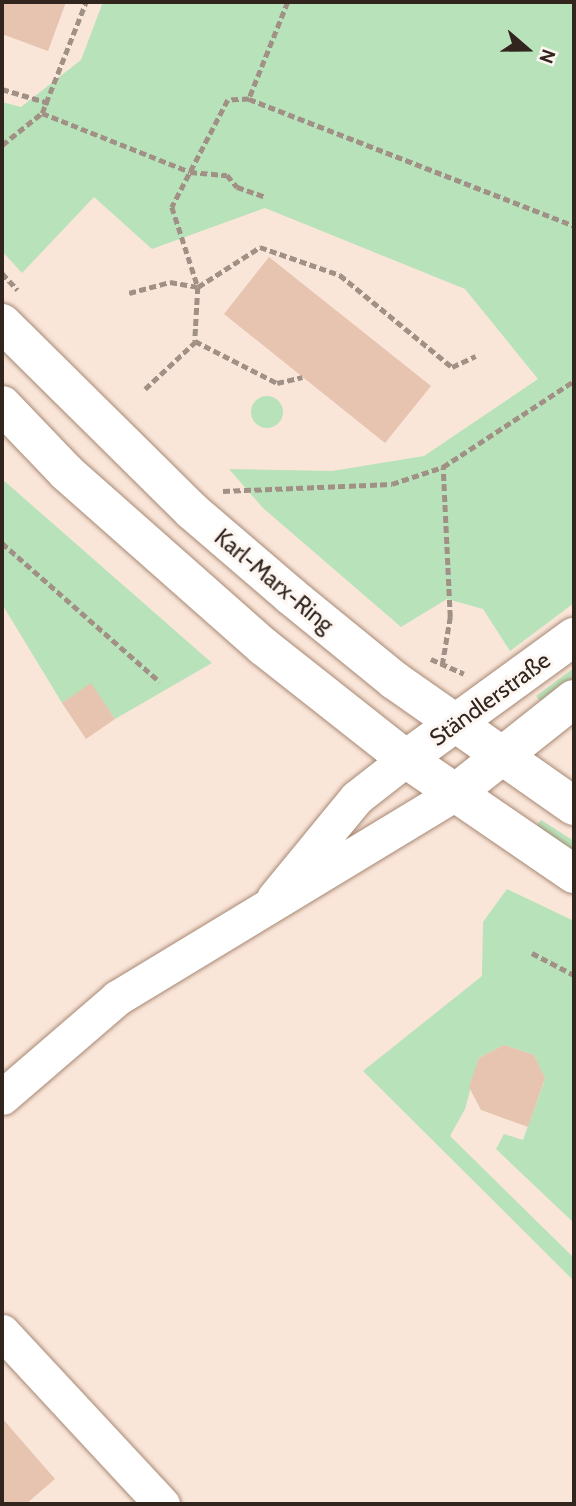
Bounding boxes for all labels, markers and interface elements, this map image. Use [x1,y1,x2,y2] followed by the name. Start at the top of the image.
[492,14,562,84] north arrow
[534,46,560,67] text: N
[209,523,339,639] street label: Karl-Marx-Ring
[424,646,556,752] street label: Ständlerstraße

